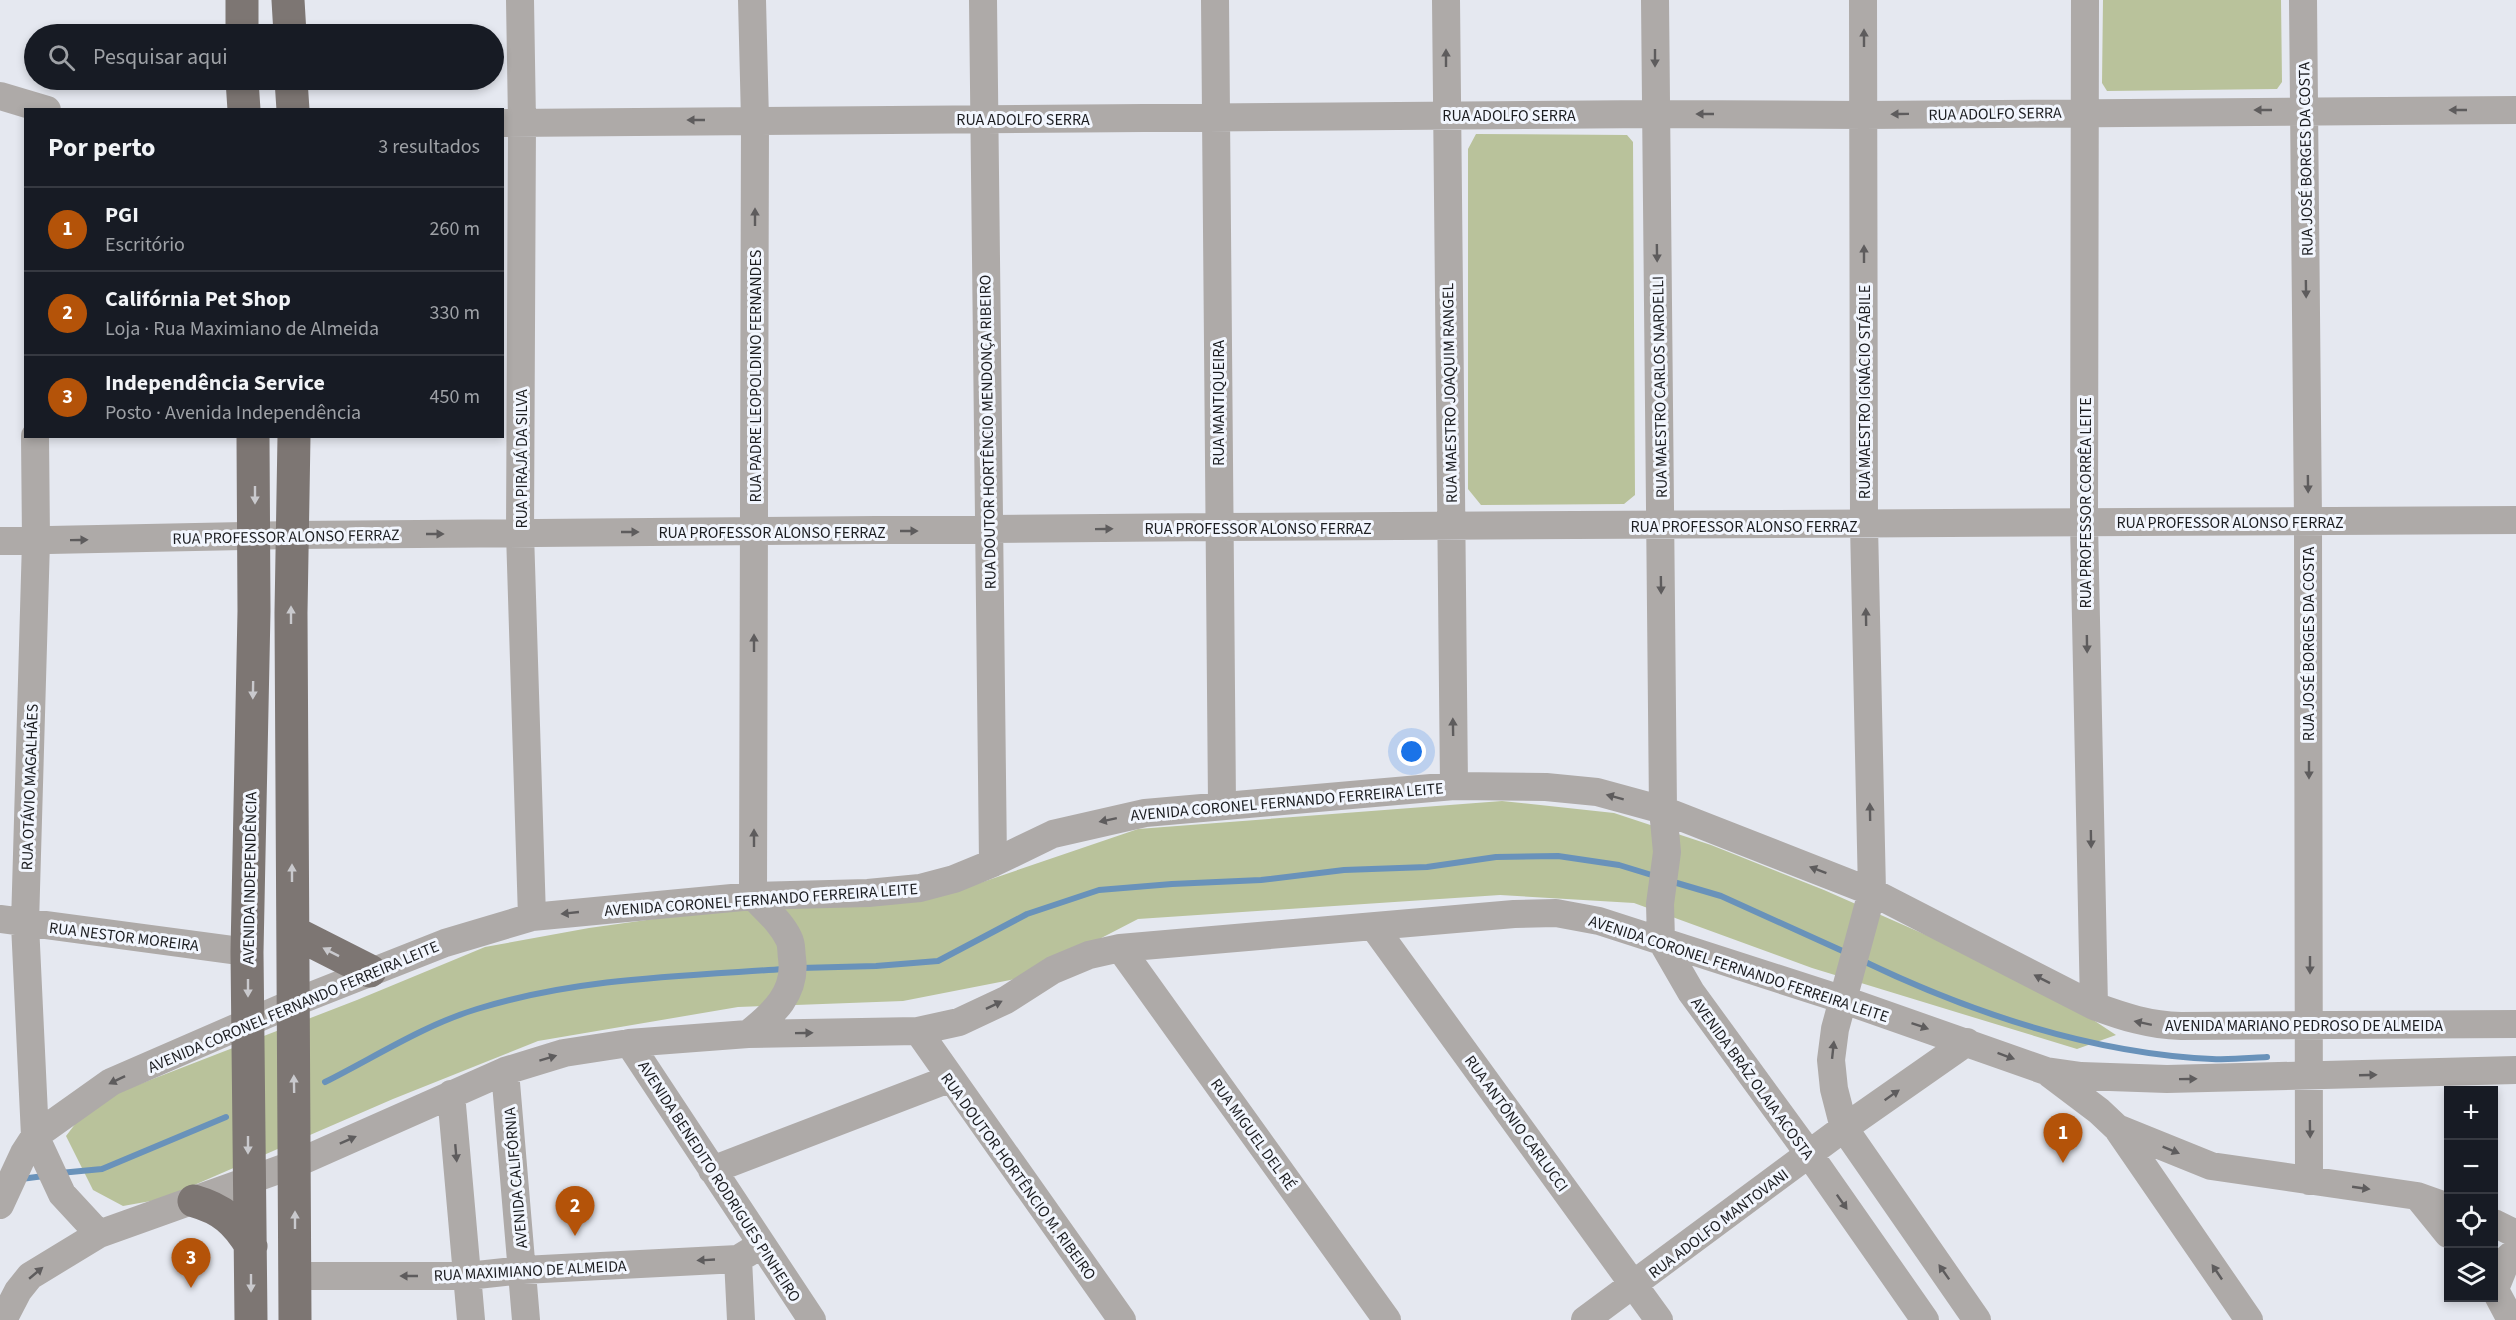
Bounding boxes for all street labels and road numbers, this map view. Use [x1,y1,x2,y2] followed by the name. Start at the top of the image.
[2293,61,2319,256] street label: RUA JOSÉ BORGES DA COSTA
[1928,102,2062,126] street label: RUA ADOLFO SERRA
[1442,105,1576,127] street label: RUA ADOLFO SERRA
[956,109,1090,131] street label: RUA ADOLFO SERRA
[745,250,767,502] street label: RUA PADRE LEOPOLDINO FERNANDES
[974,274,1002,590] street label: RUA DOUTOR HORTÊNCIO MENDONÇA RIBEIRO
[1647,276,1673,498] street label: RUA MAESTRO CARLOS NARDELLI
[1437,282,1463,503] street label: RUA MAESTRO JOAQUIM RANGEL
[1854,285,1876,499] street label: RUA MAESTRO IGNÁCIO STÁBILE
[1208,340,1230,466] street label: RUA MANTIQUEIRA
[511,389,533,529] street label: RUA PIRAJÁ DA SILVA
[2075,397,2097,609] street label: RUA PROFESSOR CORRÊA LEITE
[2116,512,2344,534] street label: RUA PROFESSOR ALONSO FERRAZ
[1630,516,1858,538] street label: RUA PROFESSOR ALONSO FERRAZ
[1144,518,1372,540] street label: RUA PROFESSOR ALONSO FERRAZ
[658,522,886,544] street label: RUA PROFESSOR ALONSO FERRAZ
[172,524,400,550] street label: RUA PROFESSOR ALONSO FERRAZ
[2298,546,2320,741] street label: RUA JOSÉ BORGES DA COSTA
[16,703,44,871] street label: RUA OTÁVIO MAGALHÃES
[1130,777,1445,827] street label: AVENIDA CORONEL FERNANDO FERREIRA LEITE
[237,791,263,965] street label: AVENIDA INDEPENDÊNCIA
[604,878,919,922] street label: AVENIDA CORONEL FERNANDO FERREIRA LEITE
[1586,910,1891,1028] street label: AVENIDA CORONEL FERNANDO FERREIRA LEITE
[48,917,200,957] street label: RUA NESTOR MOREIRA
[145,935,442,1078] street label: AVENIDA CORONEL FERNANDO FERREIRA LEITE
[1686,993,1819,1165] street label: AVENIDA BRÁZ OLAIA ACOSTA
[2165,1015,2443,1037] street label: AVENIDA MARIANO PEDROSO DE ALMEIDA
[1459,1051,1573,1196] street label: RUA ANTÔNIO CARLUCCI
[633,1057,806,1306] street label: AVENIDA BENEDITO RODRIGUES PINHEIRO
[935,1068,1101,1285] street label: RUA DOUTOR HORTÊNCIO M. RIBEIRO
[1205,1074,1301,1195] street label: RUA MIGUEL DEL RÉ
[499,1106,533,1250] street label: AVENIDA CALIFÓRNIA
[1644,1164,1793,1284] street label: RUA ADOLFO MANTOVANI
[433,1255,627,1287] street label: RUA MAXIMIANO DE ALMEIDA

